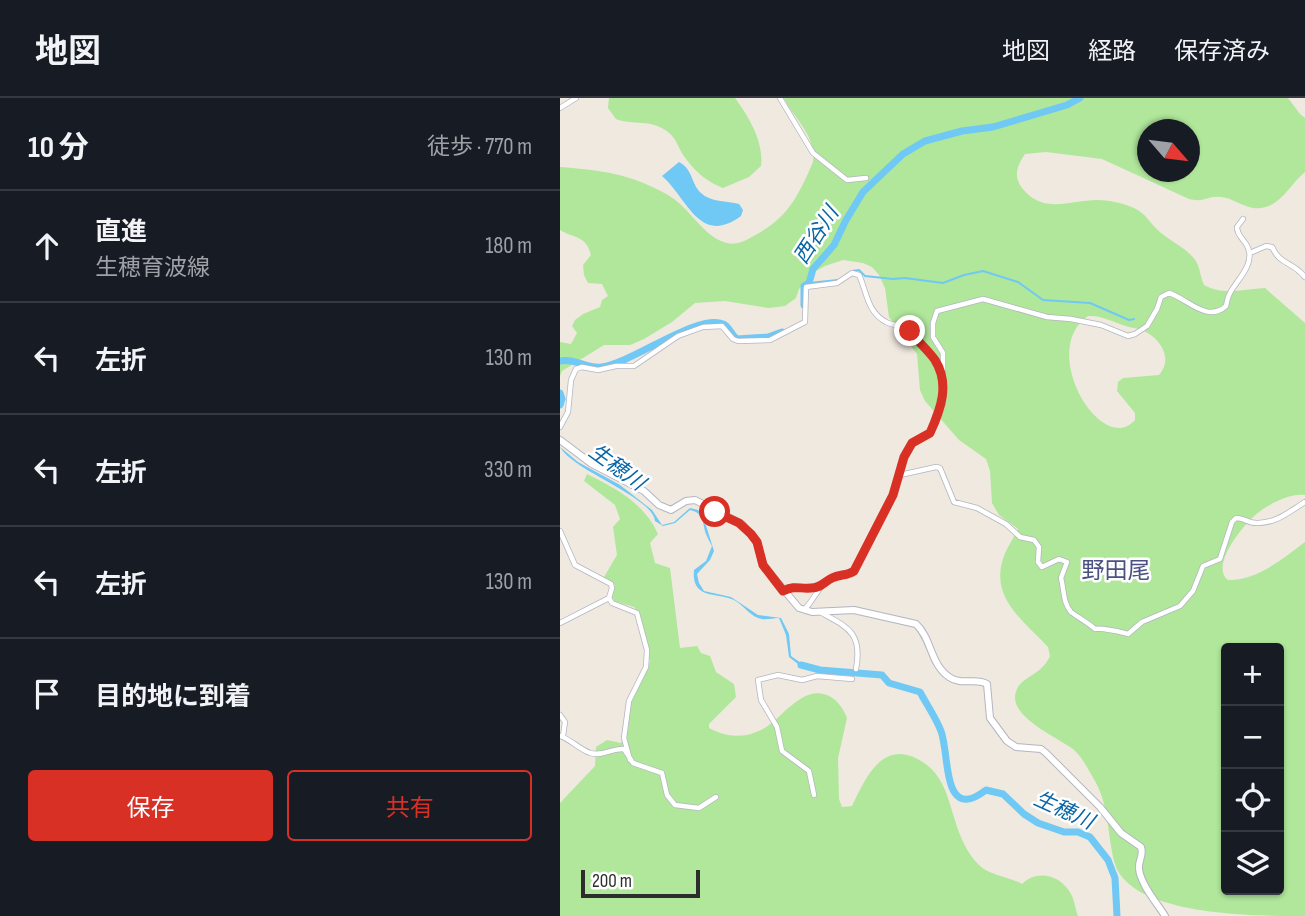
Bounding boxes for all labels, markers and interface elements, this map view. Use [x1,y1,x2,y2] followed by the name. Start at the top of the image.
[35,32,101,72] text: 地図
[1002,37,1050,66] text: 地図
[1088,37,1136,66] text: 経路
[1174,37,1270,66] text: 保存済み
[1137,119,1200,182] north arrow
[28,130,89,166] text: 10 分
[427,133,532,161] text: 徒歩 · 770 m
[789,200,845,268] water label: 西谷川
[95,217,147,248] text: 直進
[28,227,66,265] icon: ahead
[485,232,532,260] text: 180 m
[95,254,210,282] text: 生穂育波線
[894,315,925,346] route end
[28,339,66,377] icon: left
[486,344,532,372] text: 130 m
[95,346,147,377] text: 左折
[584,439,651,497] water label: 生穂川
[28,451,66,489] icon: left
[484,456,532,484] text: 330 m
[95,458,147,489] text: 左折
[699,496,730,527] route start
[1082,557,1151,585] district label: 野田尾
[28,563,66,601] icon: left
[486,568,532,596] text: 130 m
[95,570,147,601] text: 左折
[1221,643,1284,895] map controls
[1221,643,1284,706] button: +
[28,675,66,713] icon: arrive
[95,682,251,713] text: 目的地に到着
[1221,706,1284,769] button: −
[1221,769,1284,832] button: locate
[28,770,273,841] button: 保存
[287,770,532,841] button: 共有
[1030,786,1099,836] water label: 生穂川
[1221,832,1284,895] button: layers
[581,867,700,899] scale bar
[592,870,632,893] text: 200 m

